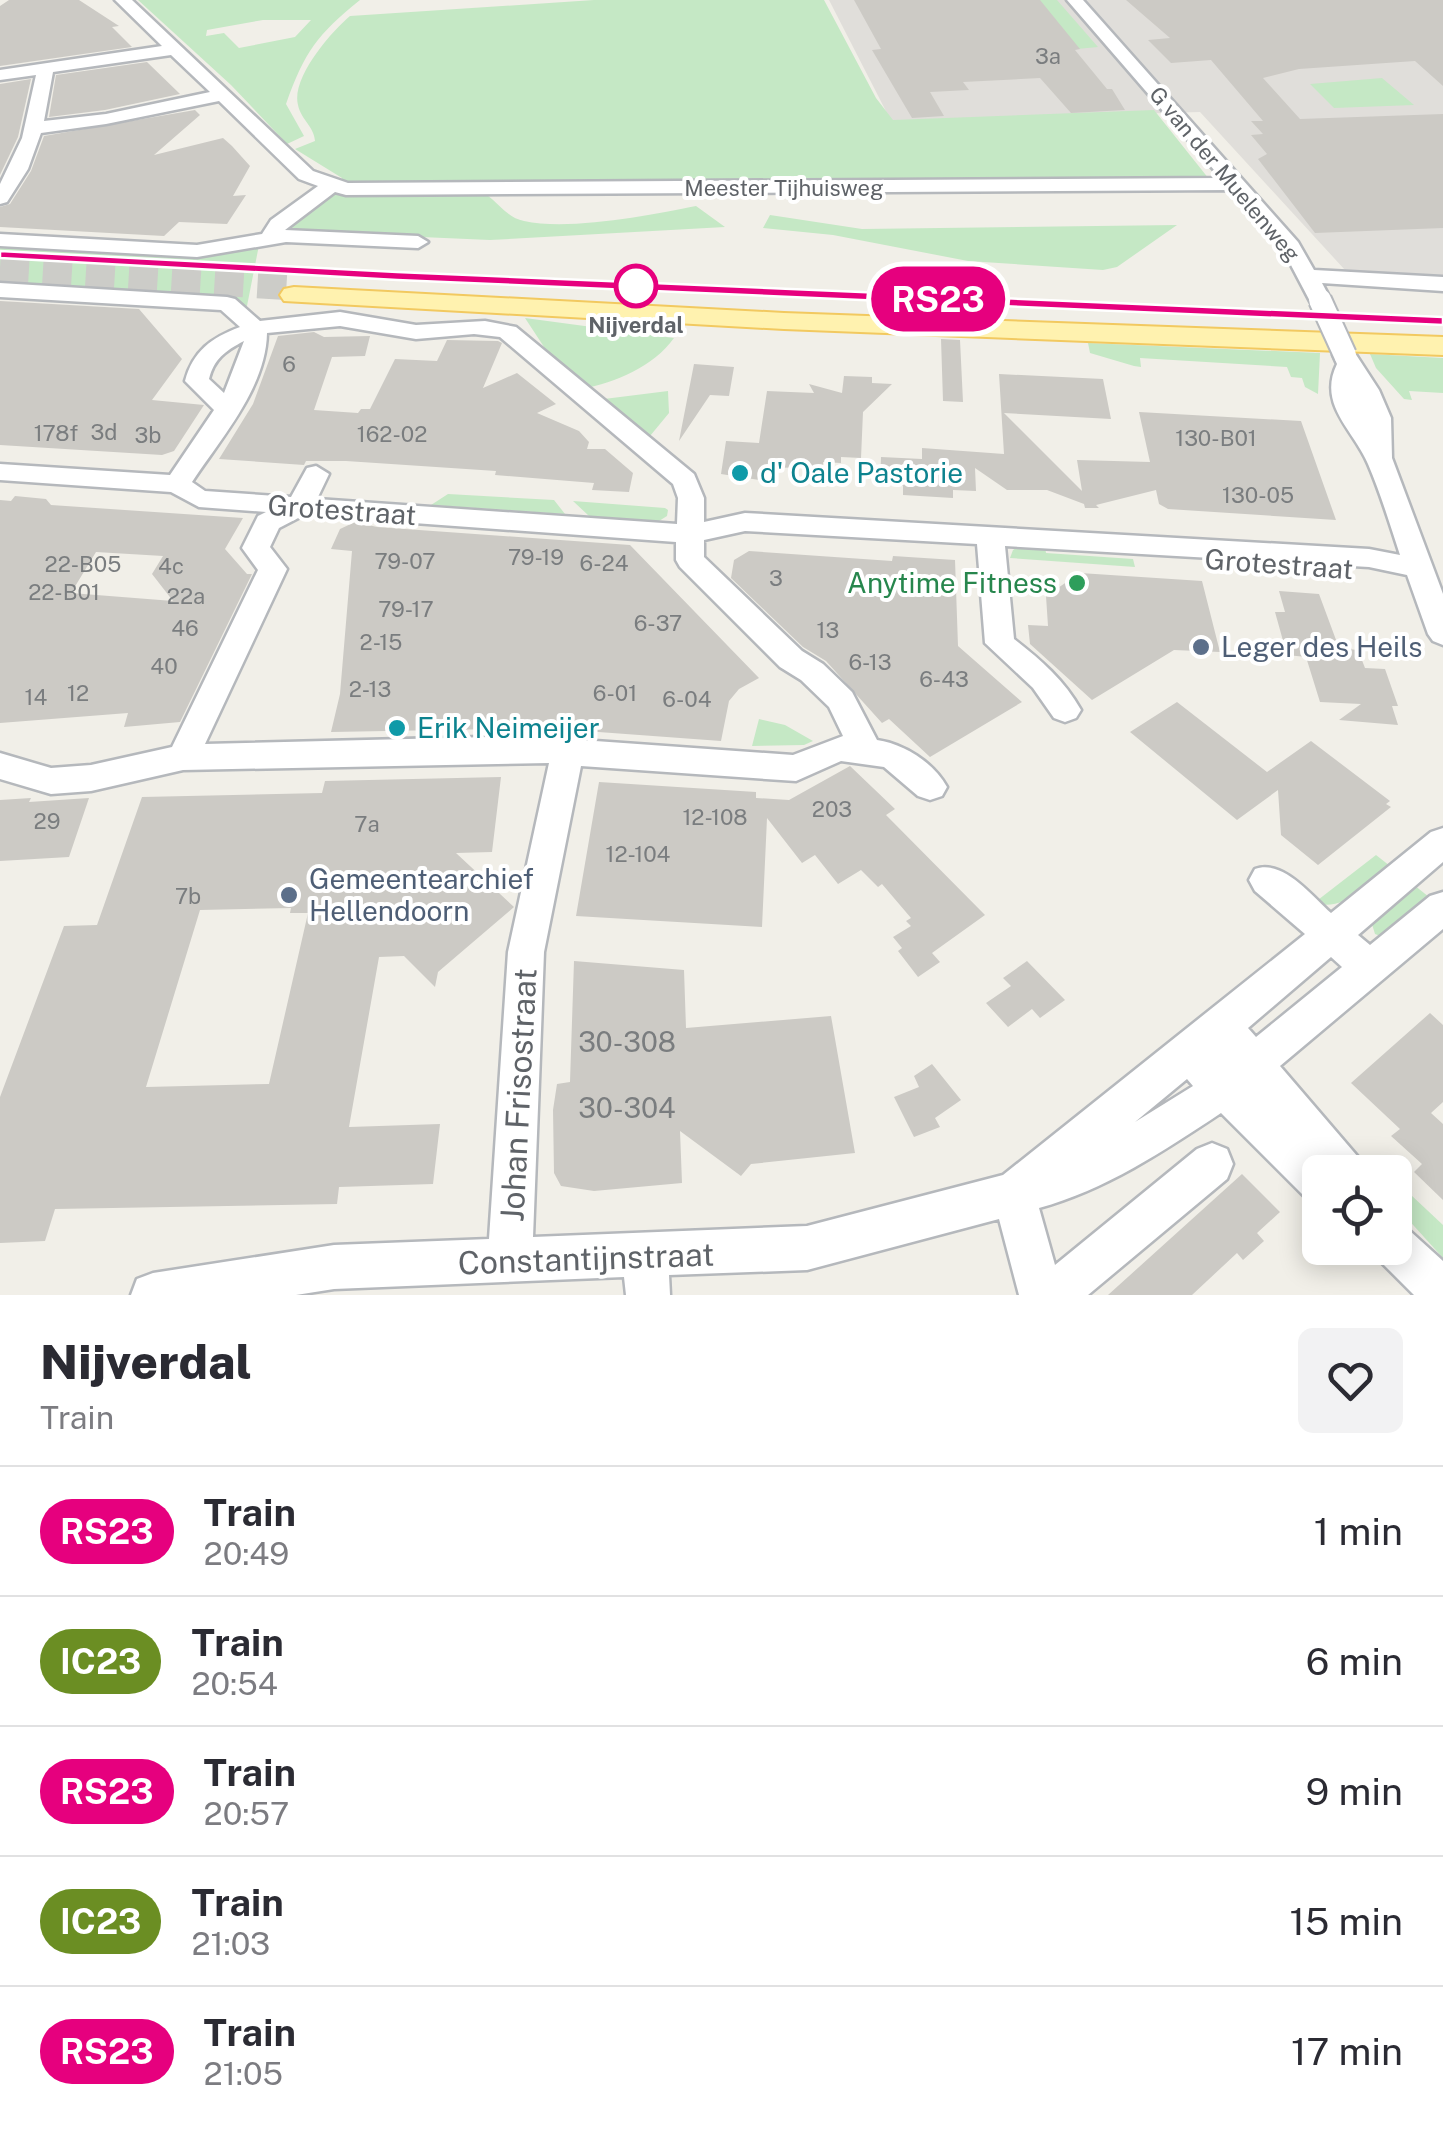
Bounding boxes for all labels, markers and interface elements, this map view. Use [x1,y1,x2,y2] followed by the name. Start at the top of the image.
[1035,43,1061,69] house number: 3a
[1144,81,1306,267] street label: G van der Muelenweg
[684,175,884,201] street label: Meester Tijhuisweg
[615,265,657,307] marker: Nijverdal
[868,266,1008,332] line badge: RS23
[891,279,985,320] text: RS23
[588,312,684,338] place label: Nijverdal
[282,351,296,377] house number: 6
[91,419,117,445] house number: 3d
[34,420,79,446] house number: 178f
[357,421,427,447] house number: 162-02
[135,422,161,448] house number: 3b
[1175,425,1257,451] house number: 130-B01
[760,456,963,489] place label: d' Oale Pastorie
[729,462,751,484] marker: d' Oale Pastorie
[1222,482,1294,508] house number: 130-05
[267,488,418,531] street label: Grotestraat
[1204,542,1355,585] street label: Grotestraat
[508,544,564,570] house number: 79-19
[374,548,436,574] house number: 79-07
[580,550,629,576] house number: 6-24
[45,551,121,577] house number: 22-B05
[158,553,184,579] house number: 4c
[769,565,783,591] house number: 3
[847,566,1057,599] place label: Anytime Fitness
[1066,572,1088,594] marker: Anytime Fitness
[28,579,100,605] house number: 22-B01
[167,583,205,609] house number: 22a
[378,596,434,622] house number: 79-17
[634,610,682,636] house number: 6-37
[171,615,199,641] house number: 46
[817,617,839,643] house number: 13
[360,629,402,655] house number: 2-15
[1221,630,1422,663] place label: Leger des Heils
[1190,636,1212,658] marker: Leger des Heils
[848,649,892,675] house number: 6-13
[150,653,178,679] house number: 40
[919,666,969,692] house number: 6-43
[349,676,391,702] house number: 2-13
[67,680,89,706] house number: 12
[593,680,637,706] house number: 6-01
[25,684,48,710] house number: 14
[662,686,712,712] house number: 6-04
[417,711,600,744] place label: Erik Neimeijer
[386,717,408,739] marker: Erik Neimeijer
[812,796,852,822] house number: 203
[682,804,748,830] house number: 12-108
[34,808,60,834] house number: 29
[354,811,380,837] house number: 7a
[606,841,671,867] house number: 12-104
[309,862,534,927] place label: Gemeentearchief Hellendoorn
[175,883,201,909] house number: 7b
[278,884,300,906] marker: Gemeentearchief Hellendoorn
[493,967,544,1223] street label: Johan Frisostraat
[578,1025,676,1058] house number: 30-308
[578,1091,676,1124] house number: 30-304
[1302,1155,1412,1265] map controls
[1302,1155,1412,1265] button: locate
[457,1236,715,1281] street label: Constantijnstraat
[1298,1328,1403,1433] button: heart
[40,1333,252,1390] text: Nijverdal
[40,1399,114,1436] text: Train
[204,1490,296,1535] text: Train
[1314,1509,1403,1554] text: 1 min
[60,1511,154,1552] text: RS23
[204,1535,289,1572] text: 20:49
[191,1620,284,1665] text: Train
[1306,1639,1403,1684] text: 6 min
[60,1641,141,1682] text: IC23
[191,1665,278,1702] text: 20:54
[204,1750,296,1795] text: Train
[1306,1769,1403,1814] text: 9 min
[60,1771,154,1812] text: RS23
[204,1795,289,1832] text: 20:57
[191,1880,284,1925] text: Train
[1290,1899,1403,1944] text: 15 min
[60,1901,141,1942] text: IC23
[191,1925,270,1962] text: 21:03
[204,2010,296,2055] text: Train
[1291,2029,1403,2074] text: 17 min
[60,2031,154,2072] text: RS23
[204,2055,283,2092] text: 21:05

